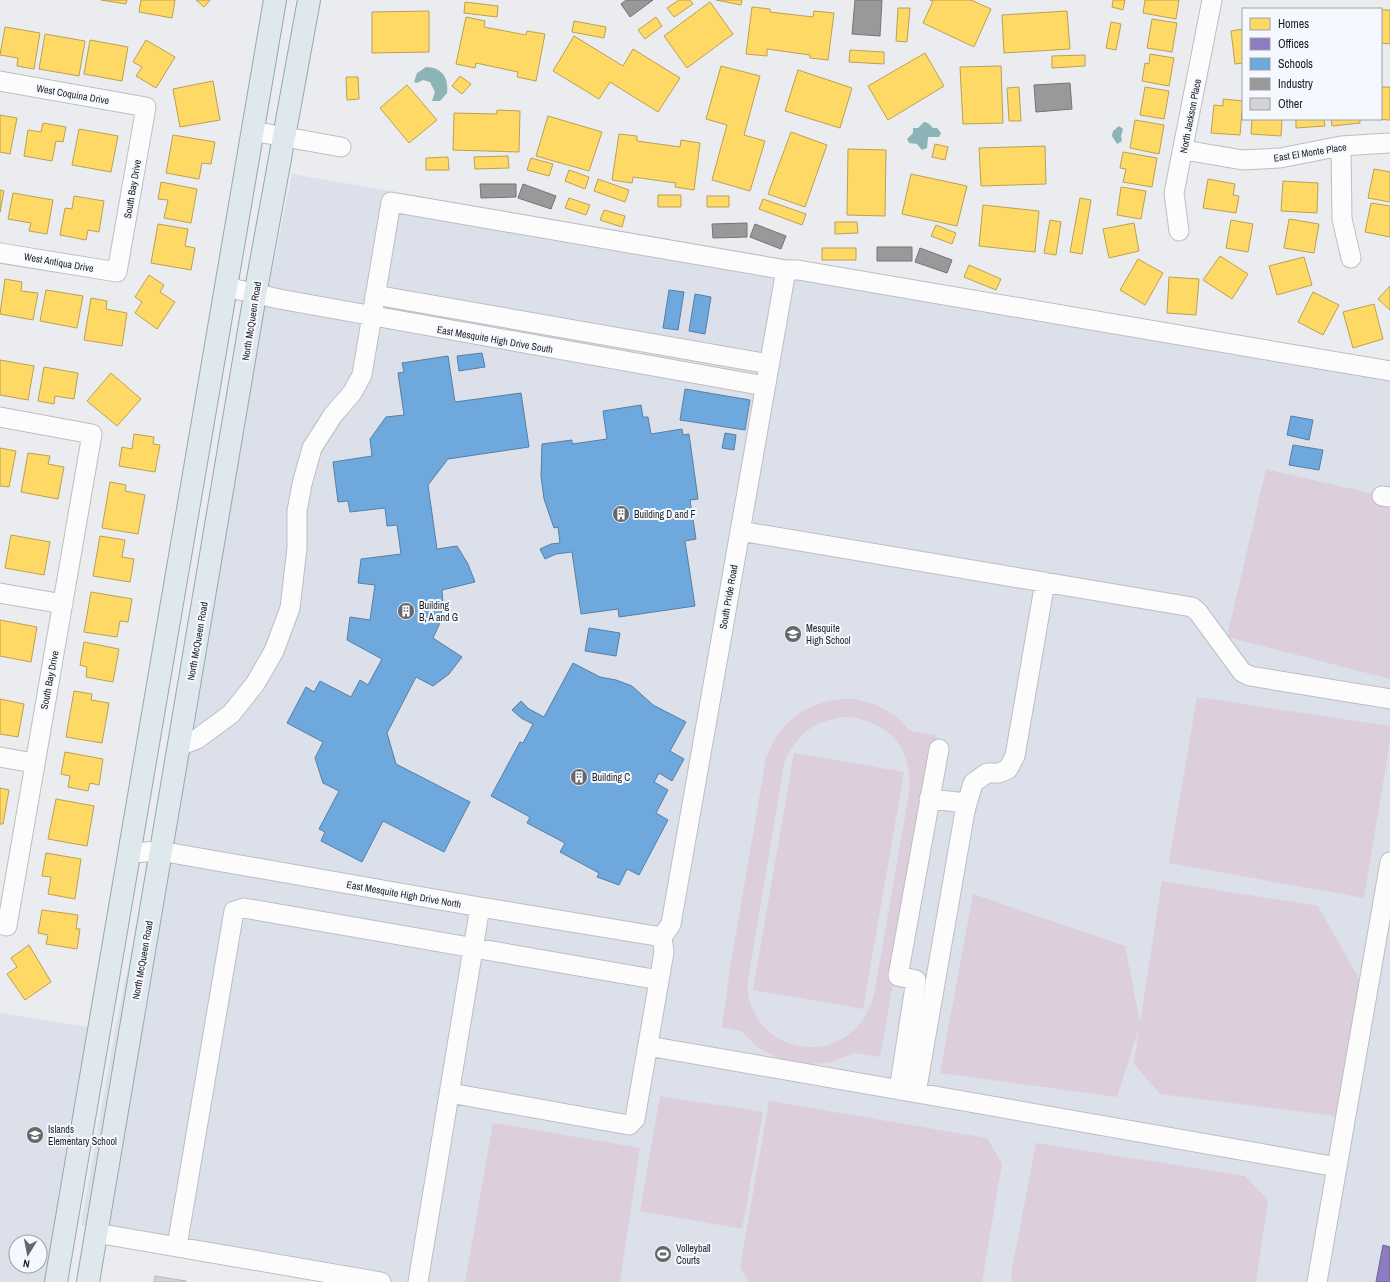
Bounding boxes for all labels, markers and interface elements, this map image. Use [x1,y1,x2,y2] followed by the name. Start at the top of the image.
[1242,8,1382,120] legend
[1278,16,1309,32] text: Homes
[1278,36,1309,52] text: Offices
[1278,56,1313,72] text: Schools
[1278,76,1313,92] text: Industry
[1177,78,1204,154] street label: North Jackson Place
[35,82,111,107] street label: West Coquina Drive
[1278,96,1303,112] text: Other
[1273,140,1348,165] street label: East El Monte Place
[121,158,144,220] street label: South Bay Drive
[23,250,95,275] street label: West Antiqua Drive
[239,281,264,361] street label: North McQueen Road
[436,323,554,356] street label: East Mesquite High Drive South
[611,504,631,524] building icon: Building D and F
[634,508,696,521] place label: Building D and F
[716,564,741,630] street label: South Pride Road
[419,599,458,624] place label: Building B, A and G
[184,601,211,681] street label: North McQueen Road
[396,601,416,621] building icon: Building B, A and G
[806,622,851,647] place label: Mesquite High School
[783,624,803,644] school or university icon: Mesquite High School
[37,649,62,711] street label: South Bay Drive
[569,767,589,787] building icon: Building C
[592,771,630,784] place label: Building C
[346,878,462,911] street label: East Mesquite High Drive North
[129,920,156,1000] street label: North McQueen Road
[48,1123,117,1148] place label: Islands Elementary School
[25,1125,45,1145] school or university icon: Islands Elementary School
[8,1234,48,1274] north arrow
[676,1242,711,1267] place label: Volleyball Courts
[653,1244,673,1264] sports icon: Volleyball Courts
[22,1256,31,1271] text: N

